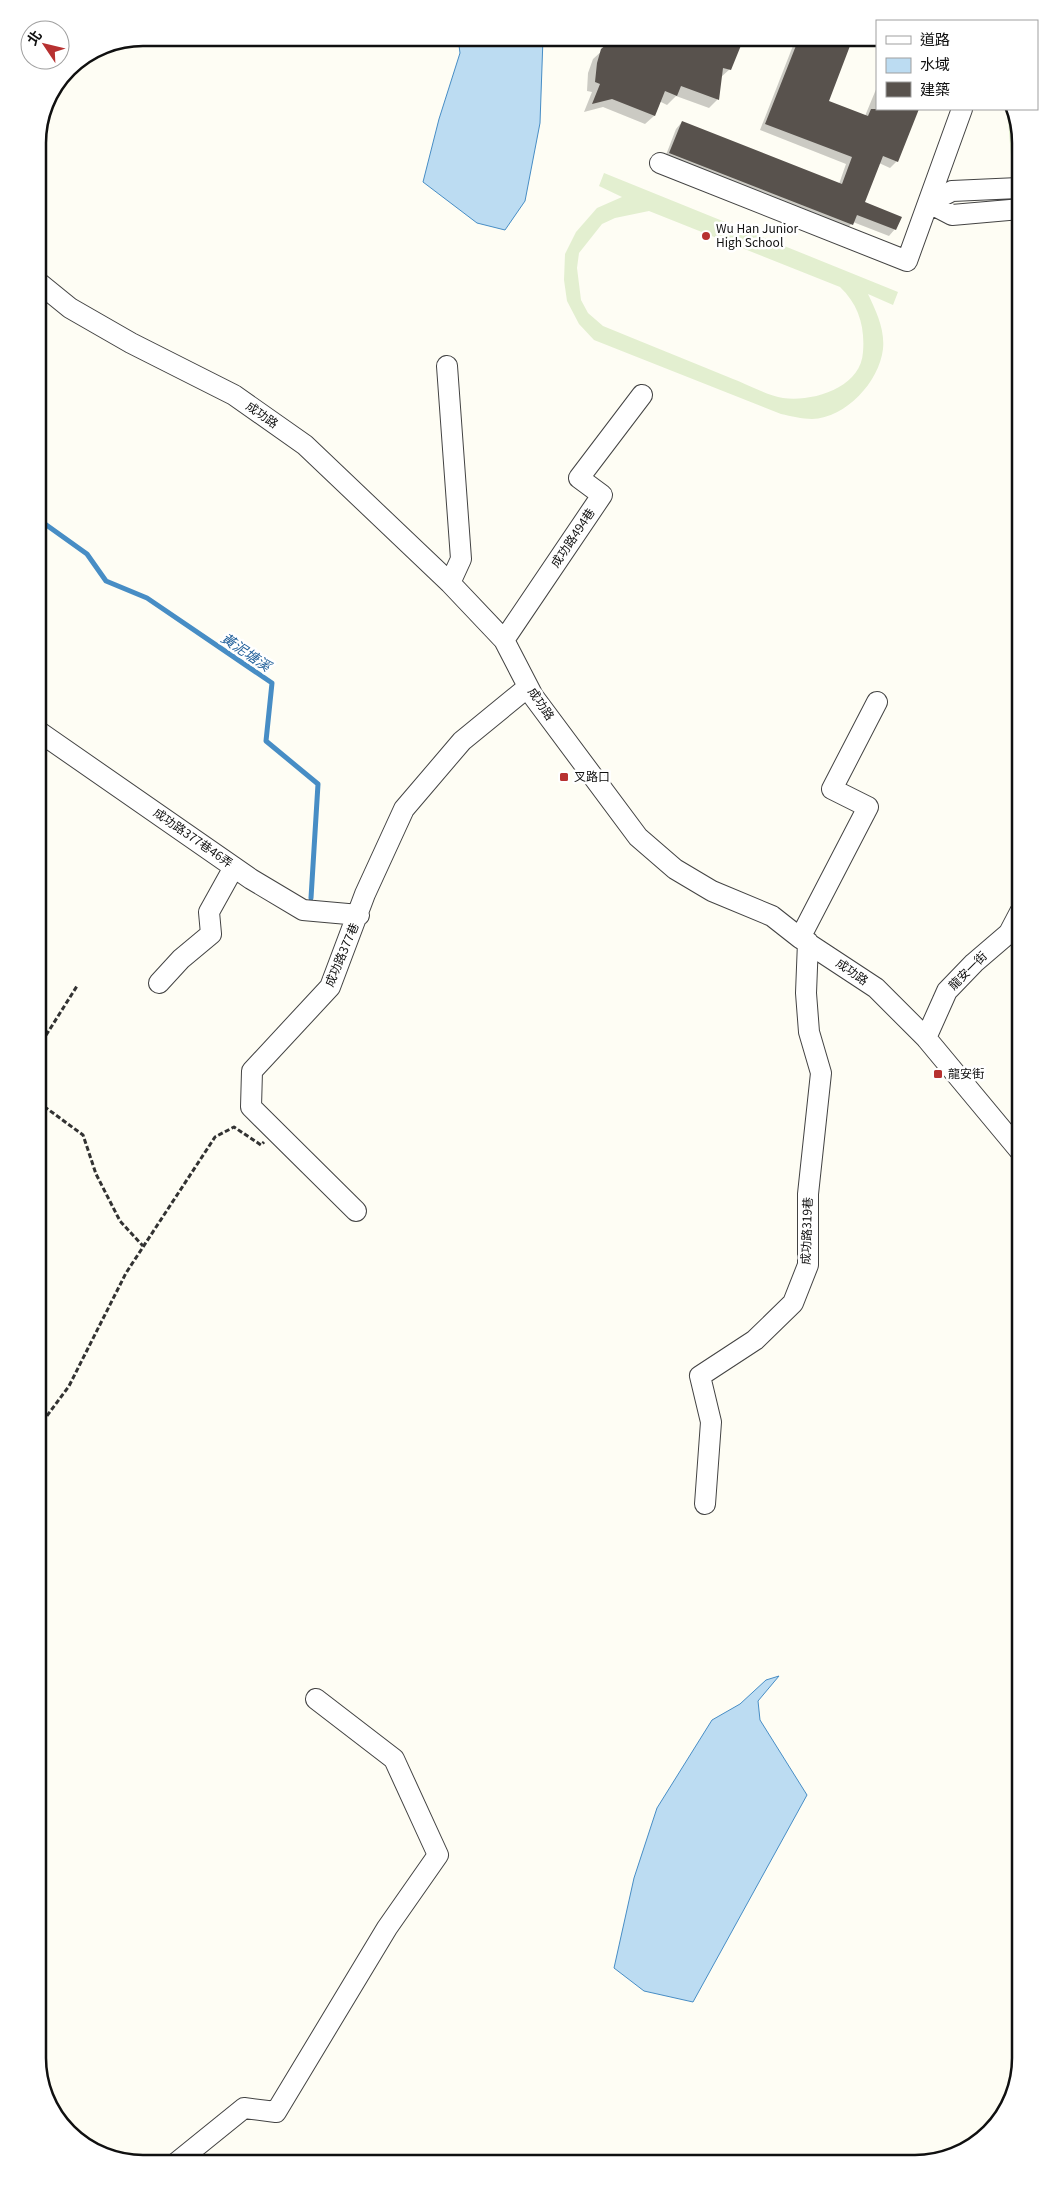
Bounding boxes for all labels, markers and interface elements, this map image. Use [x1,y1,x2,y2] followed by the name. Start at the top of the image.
[20,20,70,70] north arrow
[876,20,1038,110] legend
[21,26,46,48] text: 北
[920,28,950,49] text: 道路
[920,53,950,74] text: 水域
[920,78,950,99] text: 建築
[716,219,799,250] place label: Wu Han Junior High School
[700,230,712,242] marker: Wu Han Junior High School
[243,396,282,431] street label: 成功路
[546,504,598,570] street label: 成功路494巷
[218,627,277,676] water label: 黃泥塘溪
[525,683,559,723] street label: 成功路
[574,767,610,784] place label: 叉路口
[558,771,570,783] marker: 叉路口
[151,803,237,870] street label: 成功路377巷46弄
[320,920,362,989] street label: 成功路377巷
[944,947,990,993] street label: 龍安一街
[833,953,872,988] street label: 成功路
[948,1064,984,1081] place label: 龍安街
[932,1068,944,1080] marker: 龍安街
[796,1197,815,1265] street label: 成功路319巷

